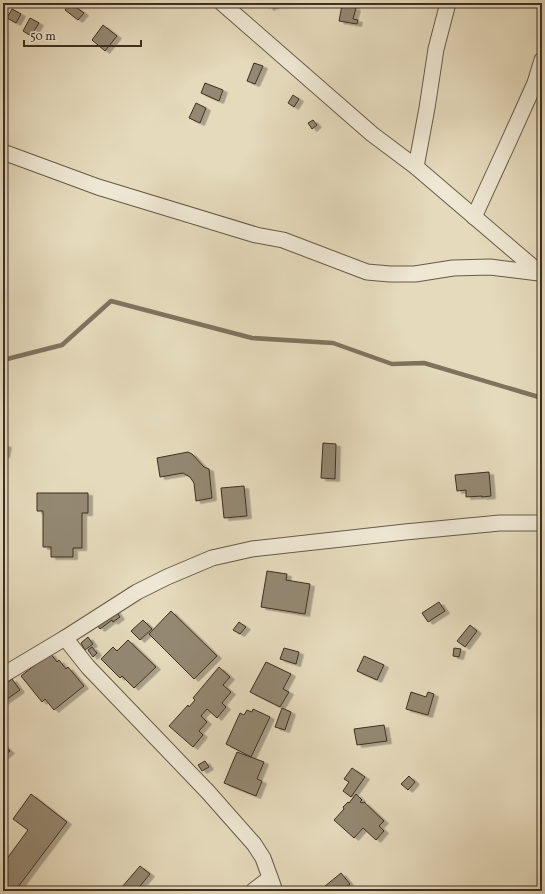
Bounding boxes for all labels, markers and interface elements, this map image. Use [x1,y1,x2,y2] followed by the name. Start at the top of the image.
[24,22,141,48] scale bar
[30,29,56,45] text: 50 m

